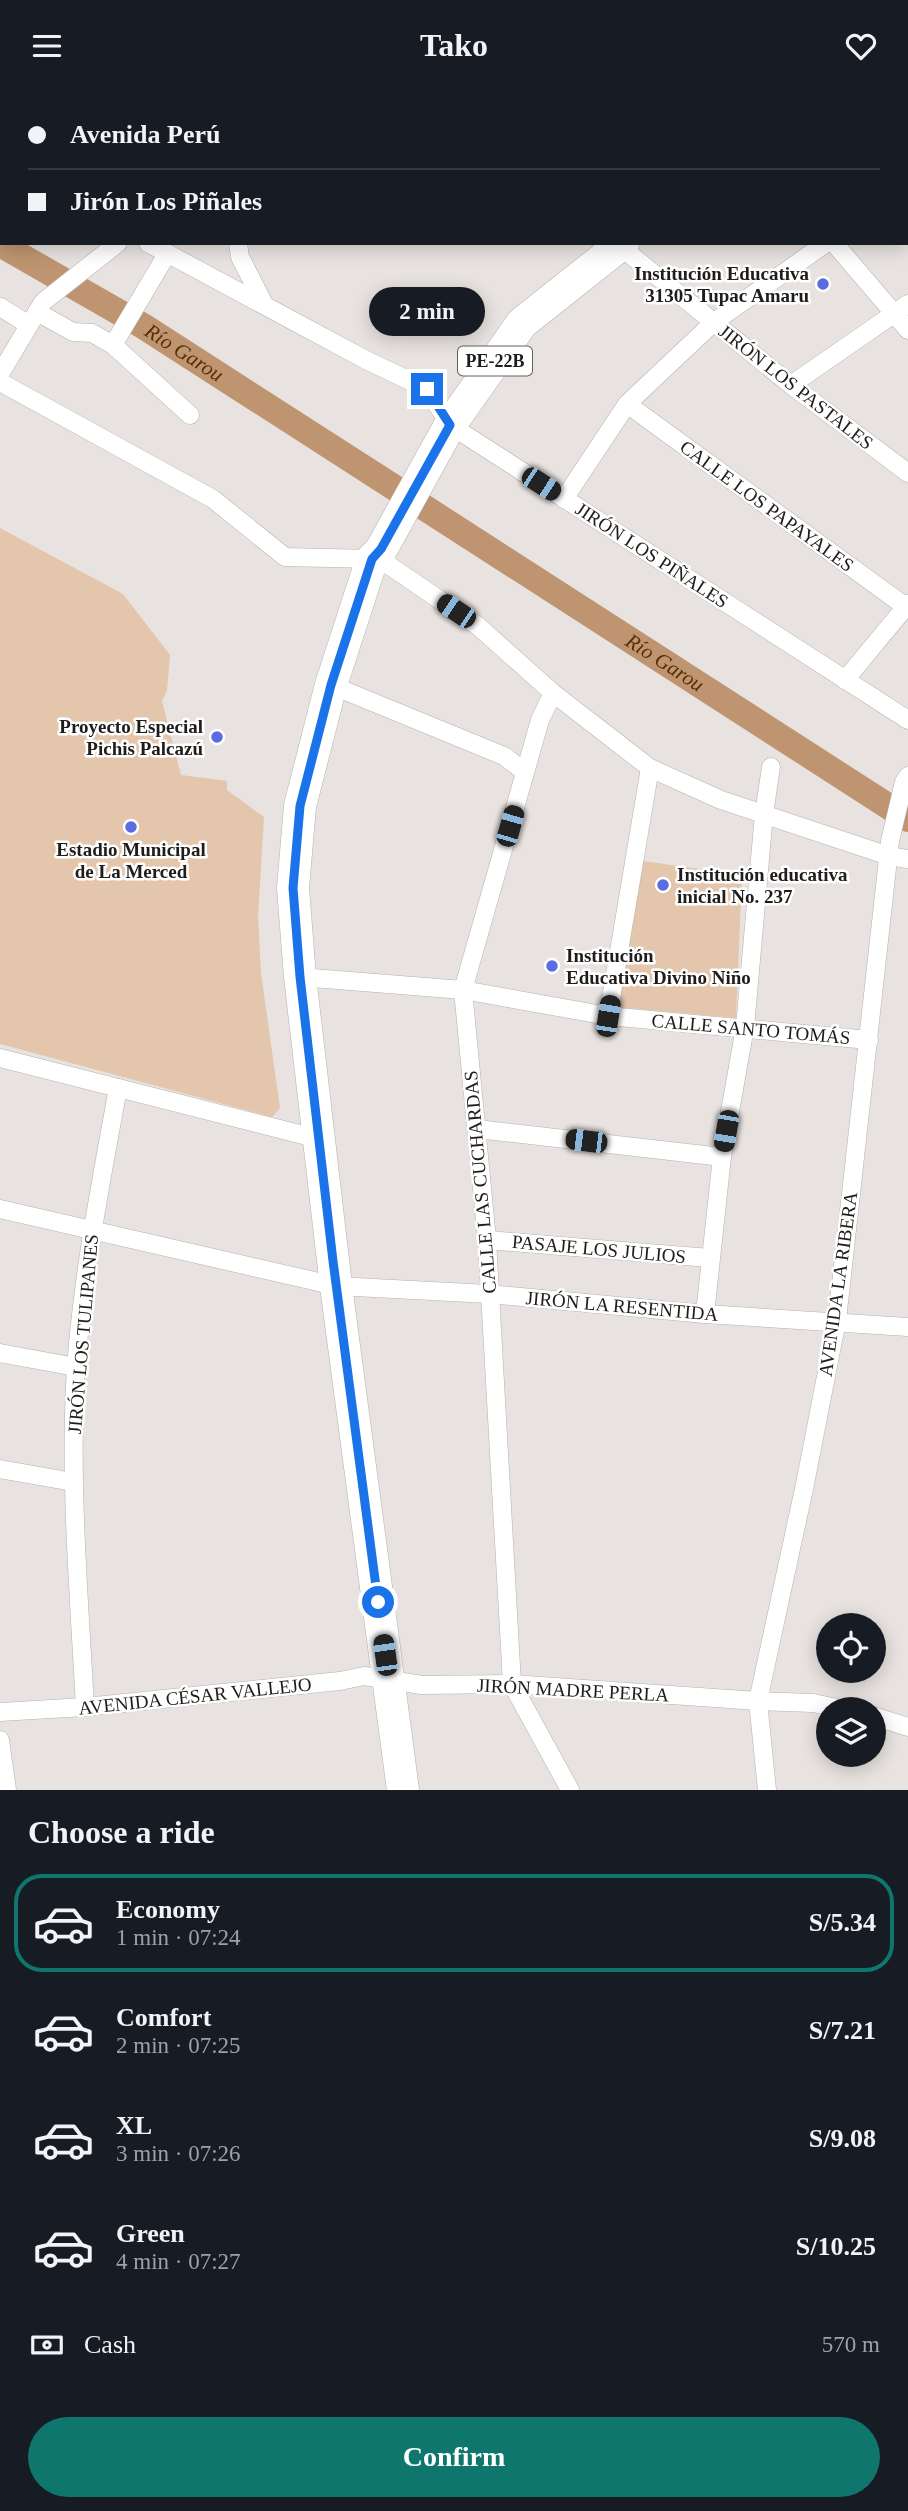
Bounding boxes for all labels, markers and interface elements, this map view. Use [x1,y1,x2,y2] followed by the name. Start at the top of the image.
[28,27,66,65] icon: menu
[420,27,488,63] text: Tako
[842,27,880,65] icon: heart
[70,120,220,149] text: Avenida Perú
[70,187,262,216] text: Jirón Los Piñales
[634,263,809,306] place label: Institución Educativa 31305 Tupac Amaru
[815,276,831,292] marker: Institución Educativa 31305 Tupac Amaru
[369,287,485,337] callout: 2 min
[399,299,455,324] text: 2 min
[140,318,228,387] water label: Río Garou
[715,320,877,454] street label: JIRÓN LOS PASTALES
[458,347,532,375] road number: PE-22B
[411,373,443,405] route end
[676,436,858,576] street label: CALLE LOS PAPAYALES
[518,464,565,504] car
[572,498,732,612] street label: JIRÓN LOS PIÑALES
[433,591,480,631] car
[620,628,709,697] water label: Río Garou
[59,716,203,759] place label: Proyecto Especial Pichis Palcazú
[209,729,225,745] marker: Proyecto Especial Pichis Palcazú
[495,803,526,849] car
[123,819,139,835] marker: Estadio Municipal de La Merced
[56,839,206,882] place label: Estadio Municipal de La Merced
[677,864,848,907] place label: Institución educativa inicial No. 237
[655,877,671,893] marker: Institución educativa inicial No. 237
[566,945,751,988] place label: Institución Educativa Divino Niño
[544,958,560,974] marker: Institución Educativa Divino Niño
[595,994,622,1038] car
[651,1010,851,1048] street label: CALLE SANTO TOMÁS
[460,1070,500,1294] street label: CALLE LAS CUCHARDAS
[713,1108,740,1154] car
[564,1128,609,1154] car
[815,1190,861,1378] street label: AVENIDA LA RIBERA
[511,1231,687,1267] street label: PASAJE LOS JULIOS
[64,1233,102,1435] street label: JIRÓN LOS TULIPANES
[525,1287,719,1325] street label: JIRÓN LA RESENTIDA
[362,1586,394,1618] route start
[816,1613,886,1767] map controls
[816,1613,886,1683] button: locate
[372,1633,399,1677] car
[77,1673,313,1719] street label: AVENIDA CÉSAR VALLEJO
[477,1674,670,1706] street label: JIRÓN MADRE PERLA
[816,1697,886,1767] button: layers
[28,1814,215,1850] text: Choose a ride
[32,1892,95,1955] icon: car
[116,1895,220,1924] text: Economy
[809,1908,876,1937] text: S/5.34
[116,1925,241,1950] text: 1 min · 07:24
[32,2000,95,2063] icon: car
[116,2003,211,2032] text: Comfort
[809,2016,876,2045] text: S/7.21
[116,2033,241,2058] text: 2 min · 07:25
[32,2108,95,2171] icon: car
[116,2111,152,2140] text: XL
[809,2124,876,2153] text: S/9.08
[116,2141,241,2166] text: 3 min · 07:26
[32,2216,95,2279] icon: car
[116,2219,185,2248] text: Green
[796,2232,876,2261] text: S/10.25
[116,2249,241,2274] text: 4 min · 07:27
[28,2326,66,2364] icon: cash
[84,2330,136,2359] text: Cash
[822,2332,880,2357] text: 570 m
[28,2417,880,2497] button: Confirm

